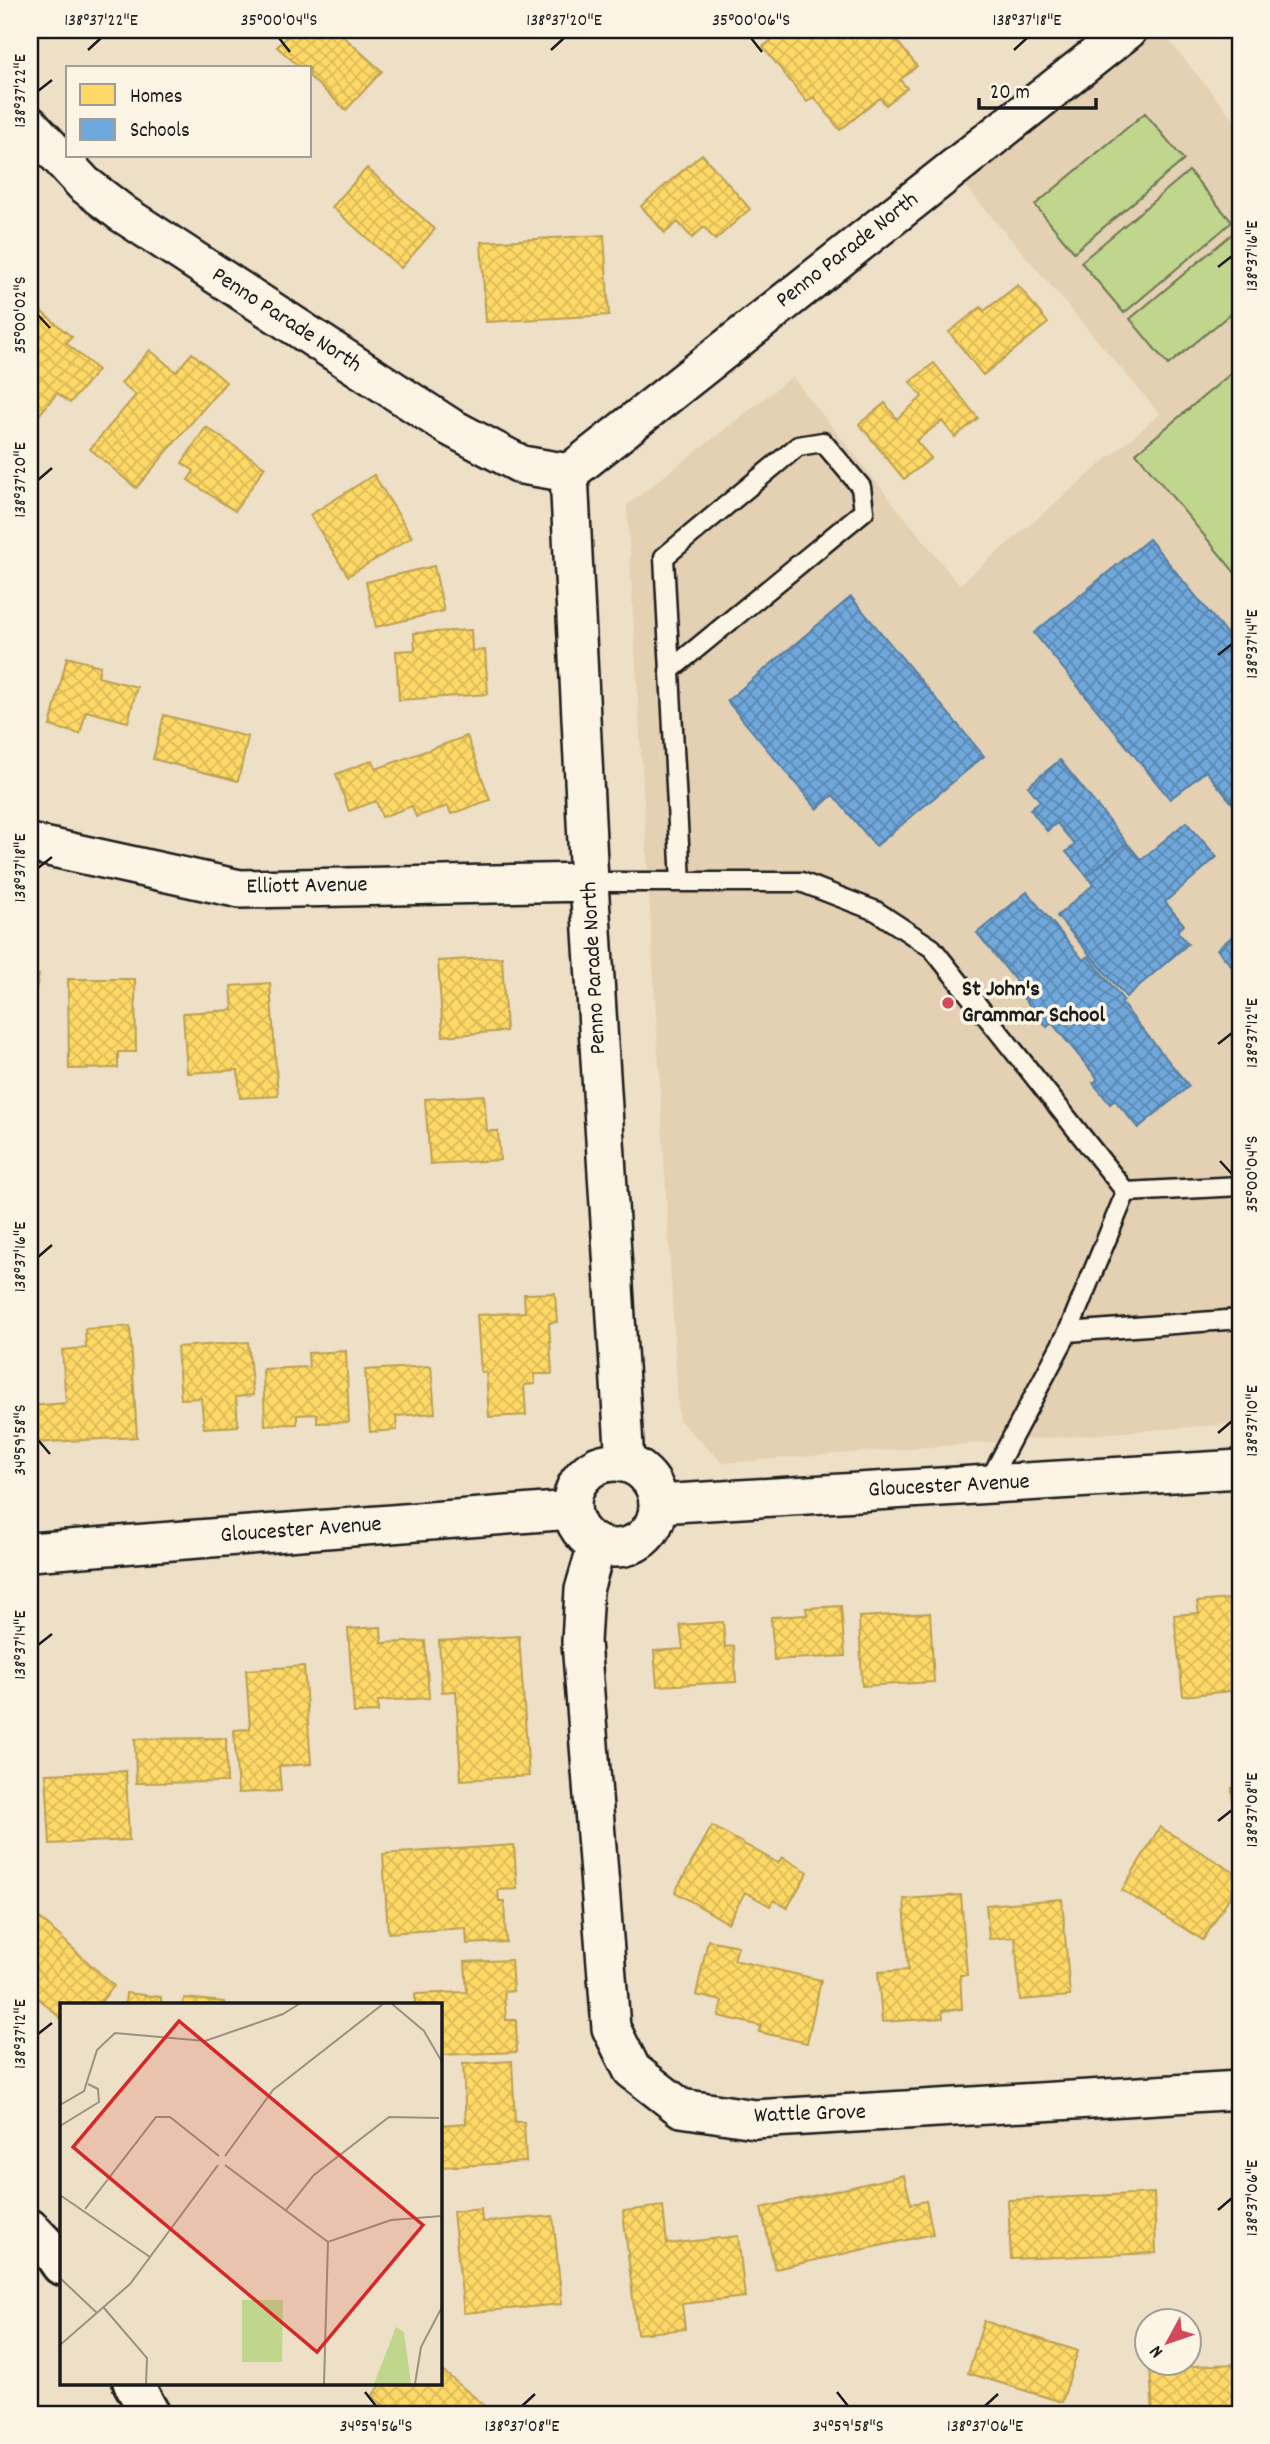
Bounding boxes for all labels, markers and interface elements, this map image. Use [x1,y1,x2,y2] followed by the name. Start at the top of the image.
[64,9,138,34] text: 138°37'22"E
[241,9,318,34] text: 35°00'04"S
[526,9,602,34] text: 138°37'20"E
[712,9,790,34] text: 35°00'06"S
[992,9,1062,34] text: 138°37'18"E
[9,54,34,128] text: 138°37'22"E
[66,66,312,158] legend
[979,66,1097,110] scale bar
[990,79,1030,109] text: 20 m
[130,83,183,113] text: Homes
[130,117,190,147] text: Schools
[770,185,926,317] street label: Penno Parade North
[1241,221,1266,291] text: 138°37'16"E
[204,260,368,382] street label: Penno Parade North
[9,276,34,354] text: 35°00'02"S
[9,442,34,518] text: 138°37'20"E
[1241,609,1266,679] text: 138°37'14"E
[9,833,34,903] text: 138°37'18"E
[246,869,368,905] street label: Elliott Avenue
[574,881,616,1055] street label: Penno Parade North
[962,974,1106,1033] place label: St John's Grammar School
[940,995,956,1011] marker: St John's Grammar School
[1241,998,1266,1068] text: 138°37'12"E
[1241,1135,1266,1212] text: 35°00'04"S
[9,1222,34,1292] text: 138°37'16"E
[1241,1385,1266,1457] text: 138°37'10"E
[9,1404,34,1476] text: 34°59'58"S
[867,1466,1031,1508] street label: Gloucester Avenue
[219,1509,383,1553] street label: Gloucester Avenue
[9,1610,34,1680] text: 138°37'14"E
[1241,1773,1266,1847] text: 138°37'08"E
[9,1999,34,2069] text: 138°37'12"E
[60,2003,441,2384] inset map
[753,2097,867,2133] street label: Wattle Grove
[1241,2160,1266,2236] text: 138°37'06"E
[1134,2308,1204,2378] north arrow
[1144,2338,1171,2363] text: N
[340,2415,412,2440] text: 34°59'56"S
[485,2415,559,2440] text: 138°37'08"E
[812,2415,884,2440] text: 34°59'58"S
[947,2415,1023,2440] text: 138°37'06"E

